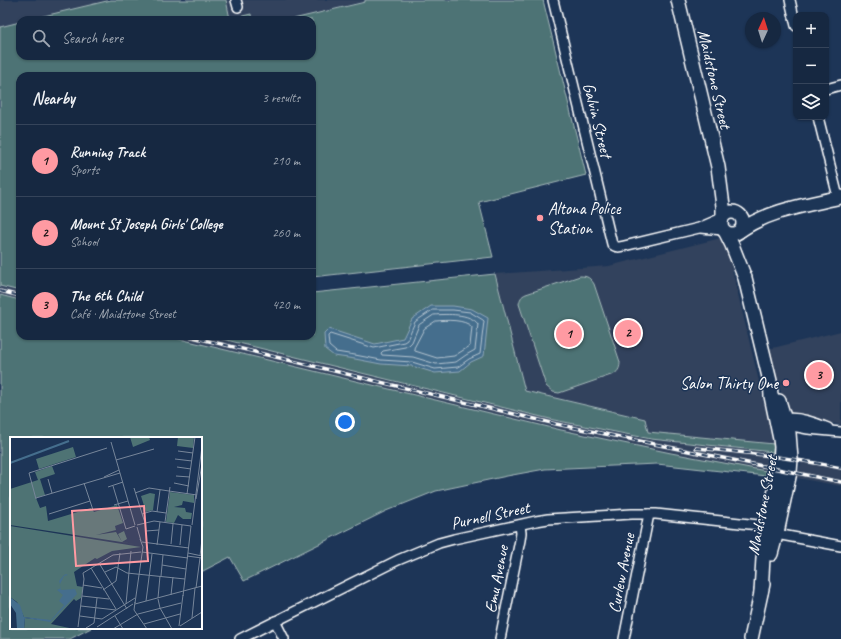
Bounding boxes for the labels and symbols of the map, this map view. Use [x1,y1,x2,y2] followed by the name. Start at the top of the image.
[745,12,781,48] north arrow
[693,28,737,133] street label: Maidstone Street
[578,81,617,162] street label: Galvin Street
[548,198,622,239] place label: Altona Police Station
[535,213,545,223] marker: Altona Police Station
[615,318,641,348] pin: 2
[556,319,582,349] pin: 1
[806,360,832,390] pin: 3
[680,373,779,394] place label: Salon Thirty One
[781,378,791,388] marker: Salon Thirty One
[335,412,355,432] your location
[10,437,202,629] inset map
[743,451,783,557] street label: Maidstone Street
[449,496,533,534] street label: Purnell Street
[603,530,640,615] street label: Curlew Avenue
[480,542,514,615] street label: Emu Avenue

